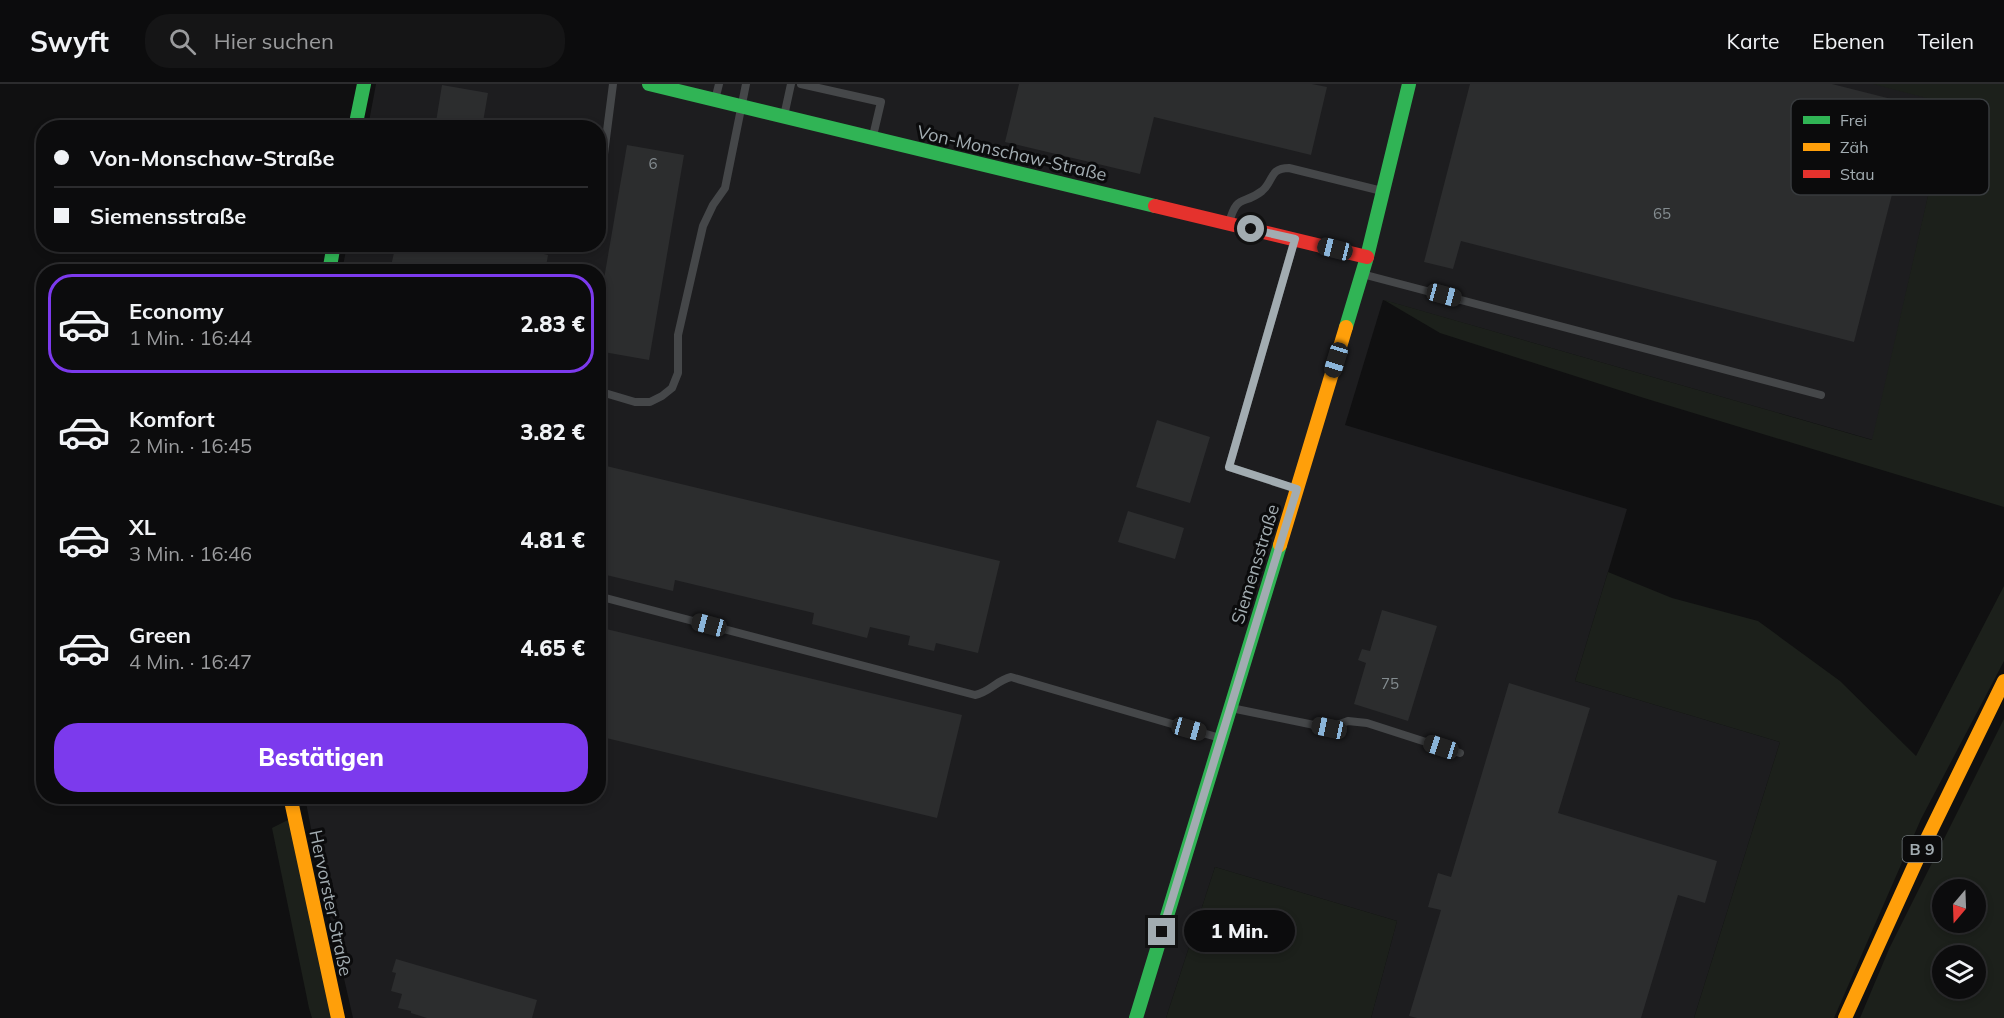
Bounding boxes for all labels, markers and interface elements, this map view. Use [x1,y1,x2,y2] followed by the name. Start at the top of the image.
[145,14,565,68] search box
[30,24,109,59] text: Swyft
[166,25,199,58] icon: search
[214,27,334,55] text: Hier suchen
[1727,28,1779,54] text: Karte
[1812,28,1885,54] text: Ebenen
[1918,28,1974,54] text: Teilen
[1791,99,1989,195] legend
[1840,110,1867,130] text: Frei
[915,120,1109,186] street label: Von-Monschaw-Straße
[1840,137,1869,157] text: Zäh
[90,144,334,172] text: Von-Monschaw-Straße
[648,154,658,173] house number: 6
[1840,164,1874,184] text: Stau
[90,202,246,230] text: Siemensstraße
[1653,204,1671,223] house number: 65
[1237,215,1264,242] route start
[1315,236,1355,262] car
[1424,282,1464,308] car
[57,297,111,351] icon: car
[129,297,224,325] text: Economy
[520,310,585,338] text: 2.83 €
[129,325,252,350] text: 1 Min. · 16:44
[1322,340,1350,380] car
[57,405,111,459] icon: car
[129,405,215,433] text: Komfort
[520,418,585,446] text: 3.82 €
[129,433,252,458] text: 2 Min. · 16:45
[1226,501,1284,627] street label: Siemensstraße
[57,513,111,567] icon: car
[129,513,156,541] text: XL
[520,526,585,554] text: 4.81 €
[129,541,252,566] text: 3 Min. · 16:46
[689,612,729,638] car
[57,621,111,675] icon: car
[129,621,191,649] text: Green
[520,634,585,662] text: 4.65 €
[129,649,252,674] text: 4 Min. · 16:47
[1381,674,1399,693] house number: 75
[1169,715,1209,743] car
[1310,715,1348,741] car
[54,723,588,792] button: Bestätigen
[1421,733,1461,761] car
[304,828,358,978] street label: Hervorster Straße
[1902,836,1942,862] road number: B 9
[1932,879,1986,933] north arrow
[1932,879,1986,999] map controls
[1183,911,1294,953] callout: 1 Min.
[1148,918,1175,945] route end
[1210,918,1269,943] text: 1 Min.
[1932,945,1986,999] button: layers

